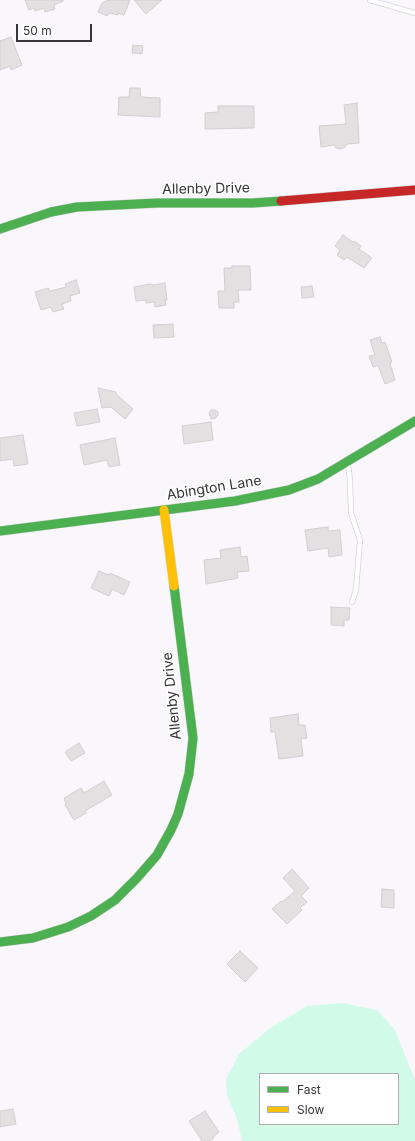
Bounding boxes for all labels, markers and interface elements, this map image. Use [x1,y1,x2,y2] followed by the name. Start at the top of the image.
[18,16,94,42] scale bar
[23,23,52,38] text: 50 m
[162,180,250,198] street label: Allenby Drive
[165,472,263,504] street label: Abington Lane
[159,652,185,740] street label: Allenby Drive
[259,1073,399,1125] legend
[297,1082,321,1097] text: Fast
[297,1102,324,1117] text: Slow

